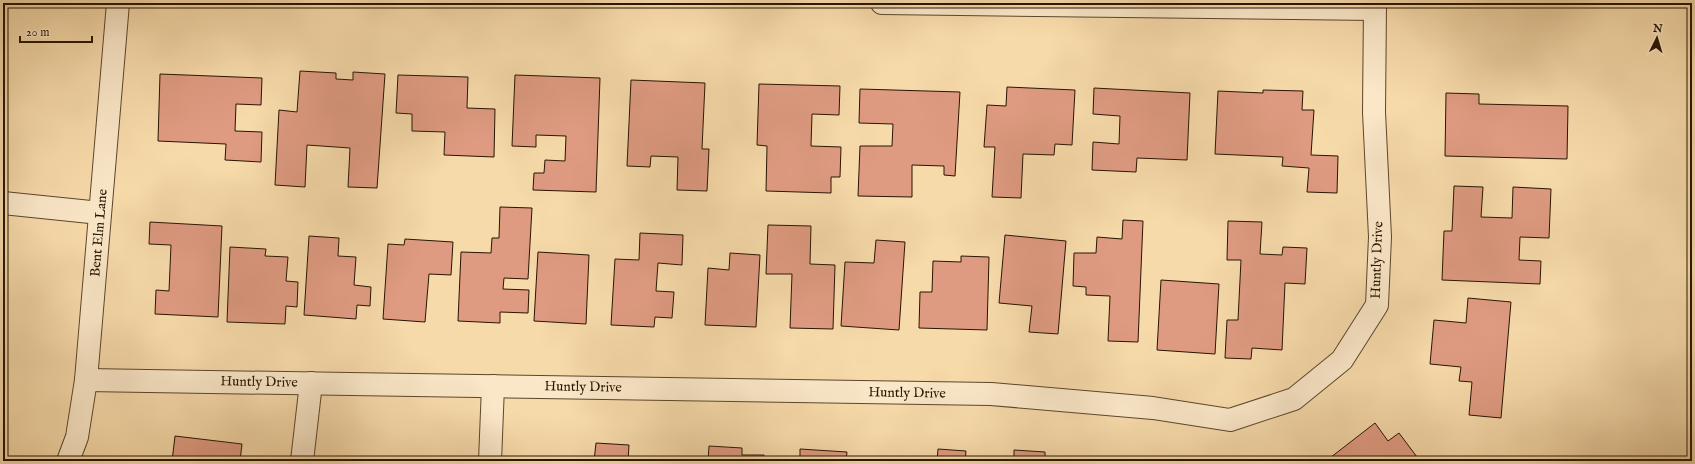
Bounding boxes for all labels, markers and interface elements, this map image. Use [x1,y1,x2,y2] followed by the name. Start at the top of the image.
[20,18,92,44] scale bar
[1637,18,1677,58] north arrow
[1651,22,1664,36] text: N
[26,25,49,40] text: 20 m
[86,188,112,278] street label: Bent Elm Lane
[1367,220,1387,299] street label: Huntly Drive
[220,372,298,392] street label: Huntly Drive
[544,377,622,397] street label: Huntly Drive
[868,383,946,403] street label: Huntly Drive

